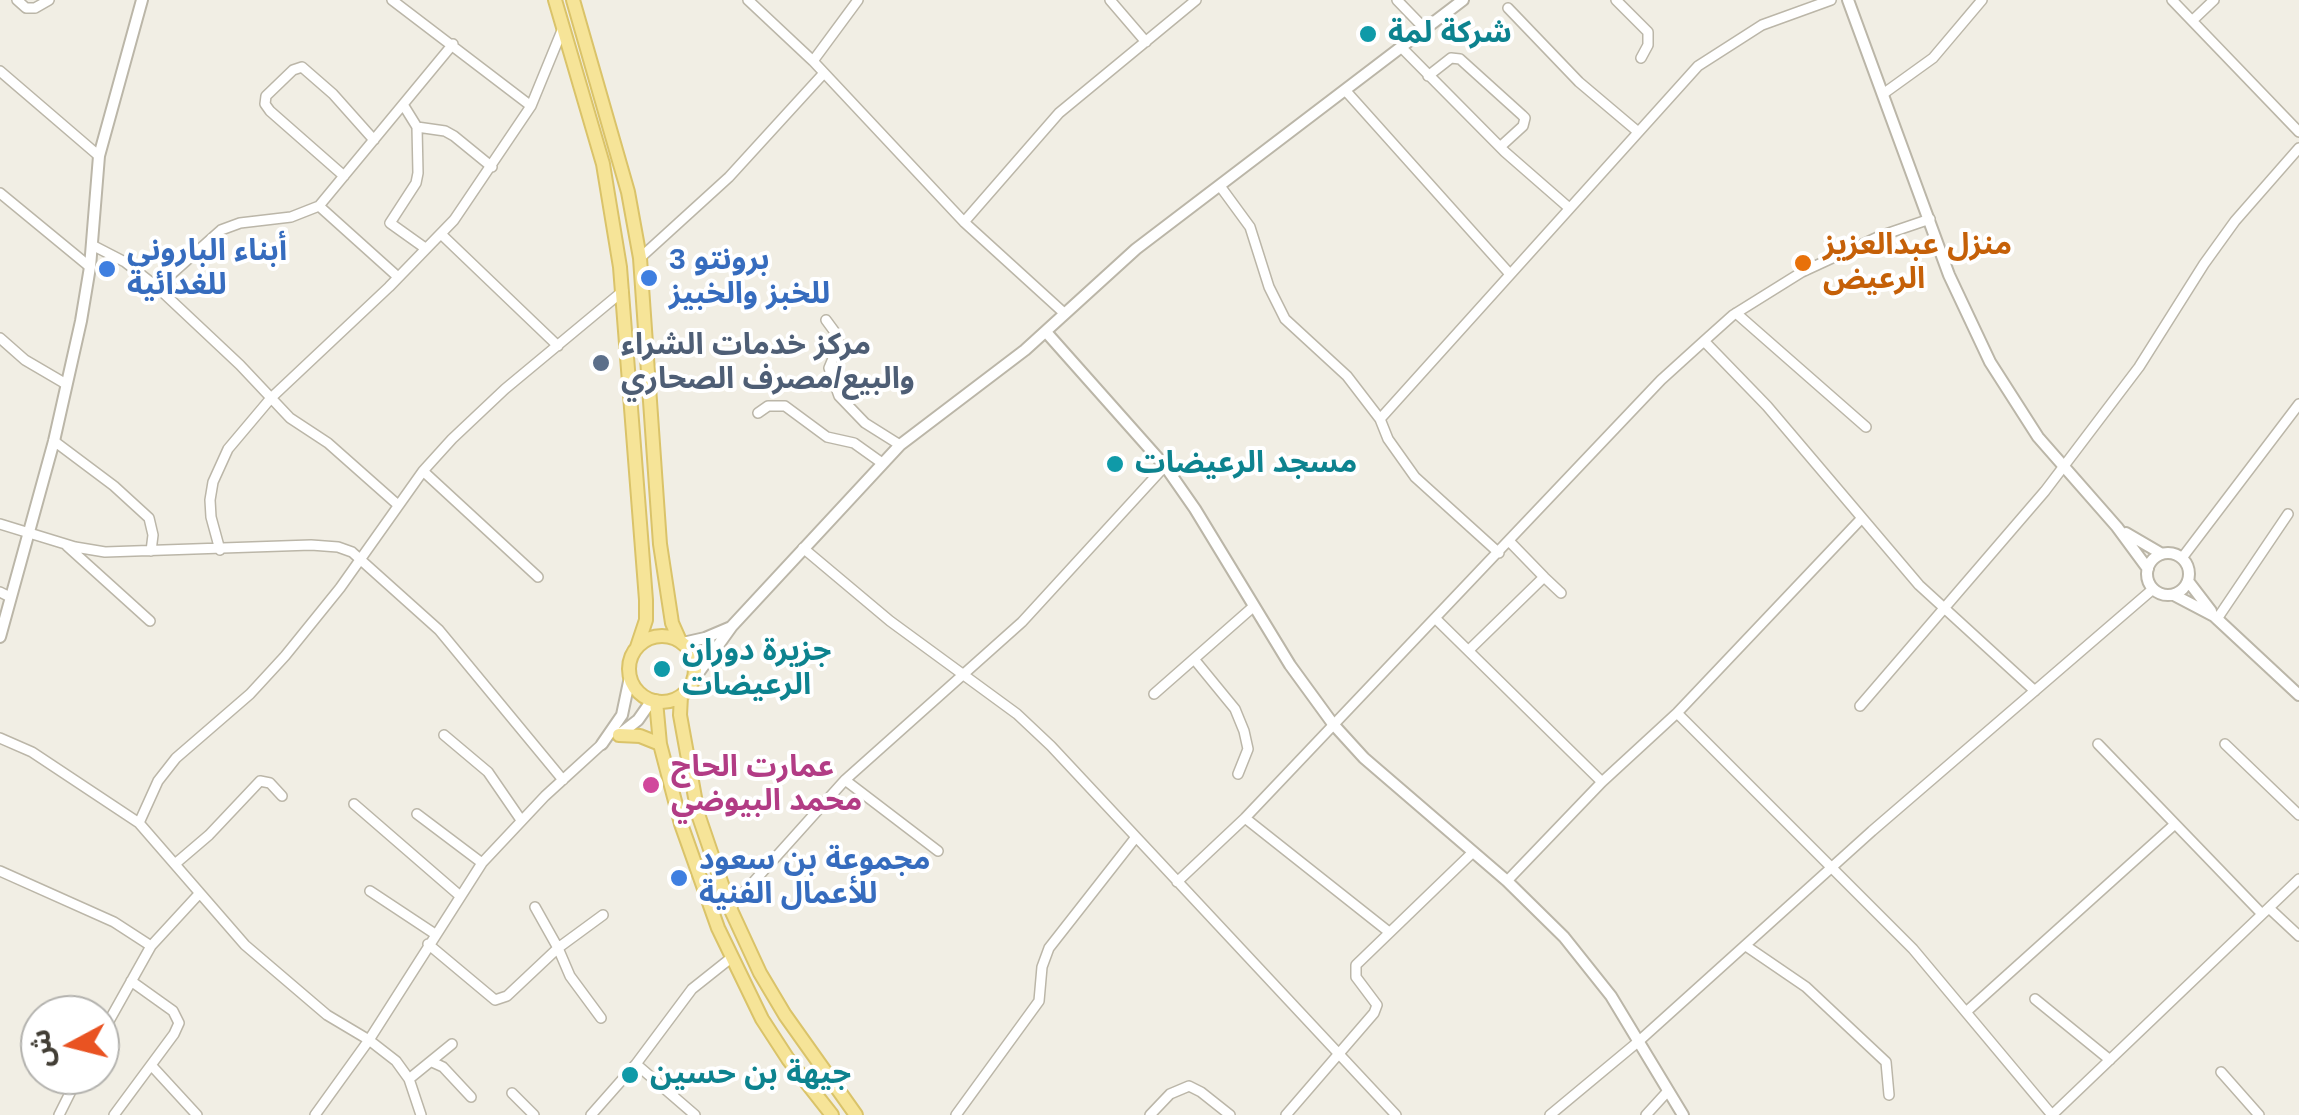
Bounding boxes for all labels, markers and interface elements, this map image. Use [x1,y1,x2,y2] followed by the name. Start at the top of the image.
[1388,16,1512,52] place label: شركة لمة
[1357,23,1379,45] marker: شركة لمة
[1823,228,2012,298] place label: منزل عبدالعزيز الرعيض
[127,234,287,304] place label: أبناء البارونى للغدائية
[669,243,830,314] place label: برونتو 3 للخبز والخبيز
[1792,252,1814,274] marker: منزل عبدالعزيز الرعيض
[96,258,118,280] marker: أبناء البارونى للغدائية
[638,267,660,289] marker: برونتو 3 للخبز والخبيز
[621,328,915,398] place label: مركز خدمات الشراء والبيع/مصرف الصحاري
[590,352,612,374] marker: مركز خدمات الشراء والبيع/مصرف الصحاري
[1135,446,1357,482] place label: مسجد الرعيضات
[1104,453,1126,475] marker: مسجد الرعيضات
[682,634,831,704] place label: جزيرة دوران الرعيضات
[651,658,673,680] marker: جزيرة دوران الرعيضات
[671,750,862,820] place label: عمارت الحاج محمد البيوضي
[640,774,662,796] marker: عمارت الحاج محمد البيوضي
[699,843,931,914] place label: مجموعة بن سعود للأعمال الفنية
[668,867,690,889] marker: مجموعة بن سعود للأعمال الفنية
[20,995,120,1095] north arrow
[24,1028,59,1069] text: ش
[650,1057,851,1093] place label: جيهة بن حسين
[619,1064,641,1086] marker: جيهة بن حسين

